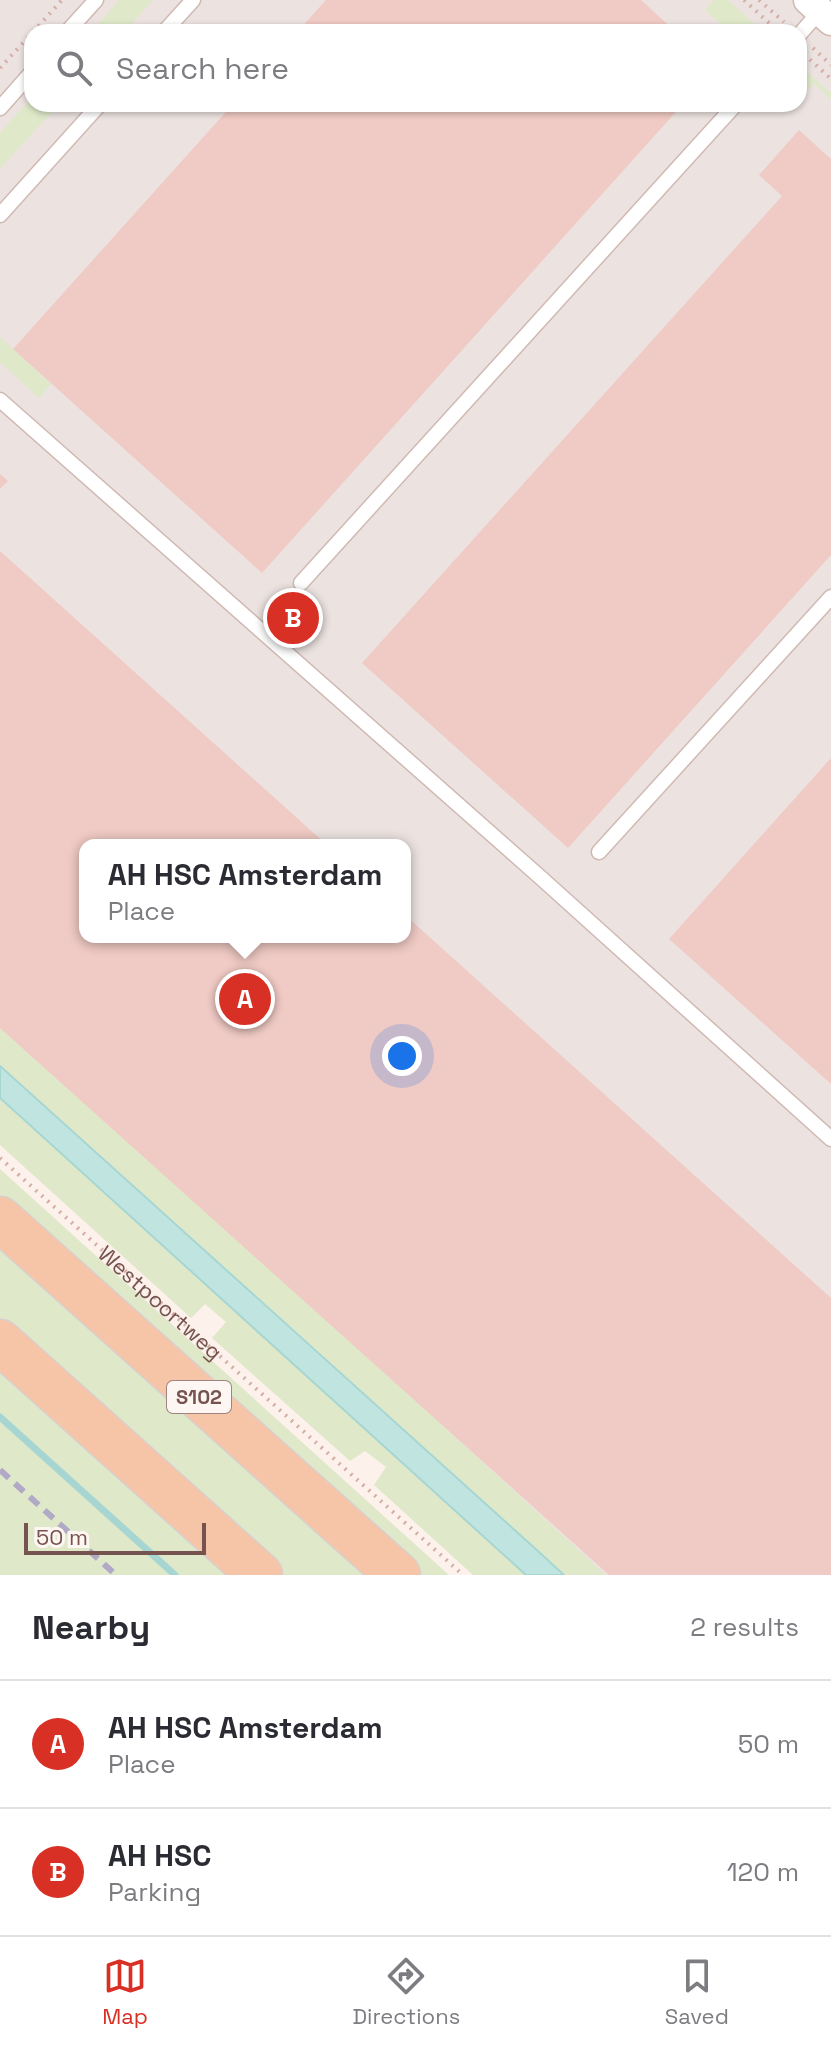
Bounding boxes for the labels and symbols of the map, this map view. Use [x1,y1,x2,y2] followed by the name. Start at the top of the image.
[267,588,319,648] pin: B
[219,969,271,1029] pin: A
[382,1036,422,1076] your location
[92,1239,229,1366] street label: Westpoortweg
[167,1381,231,1413] road number: S102
[24,1519,206,1555] scale bar

